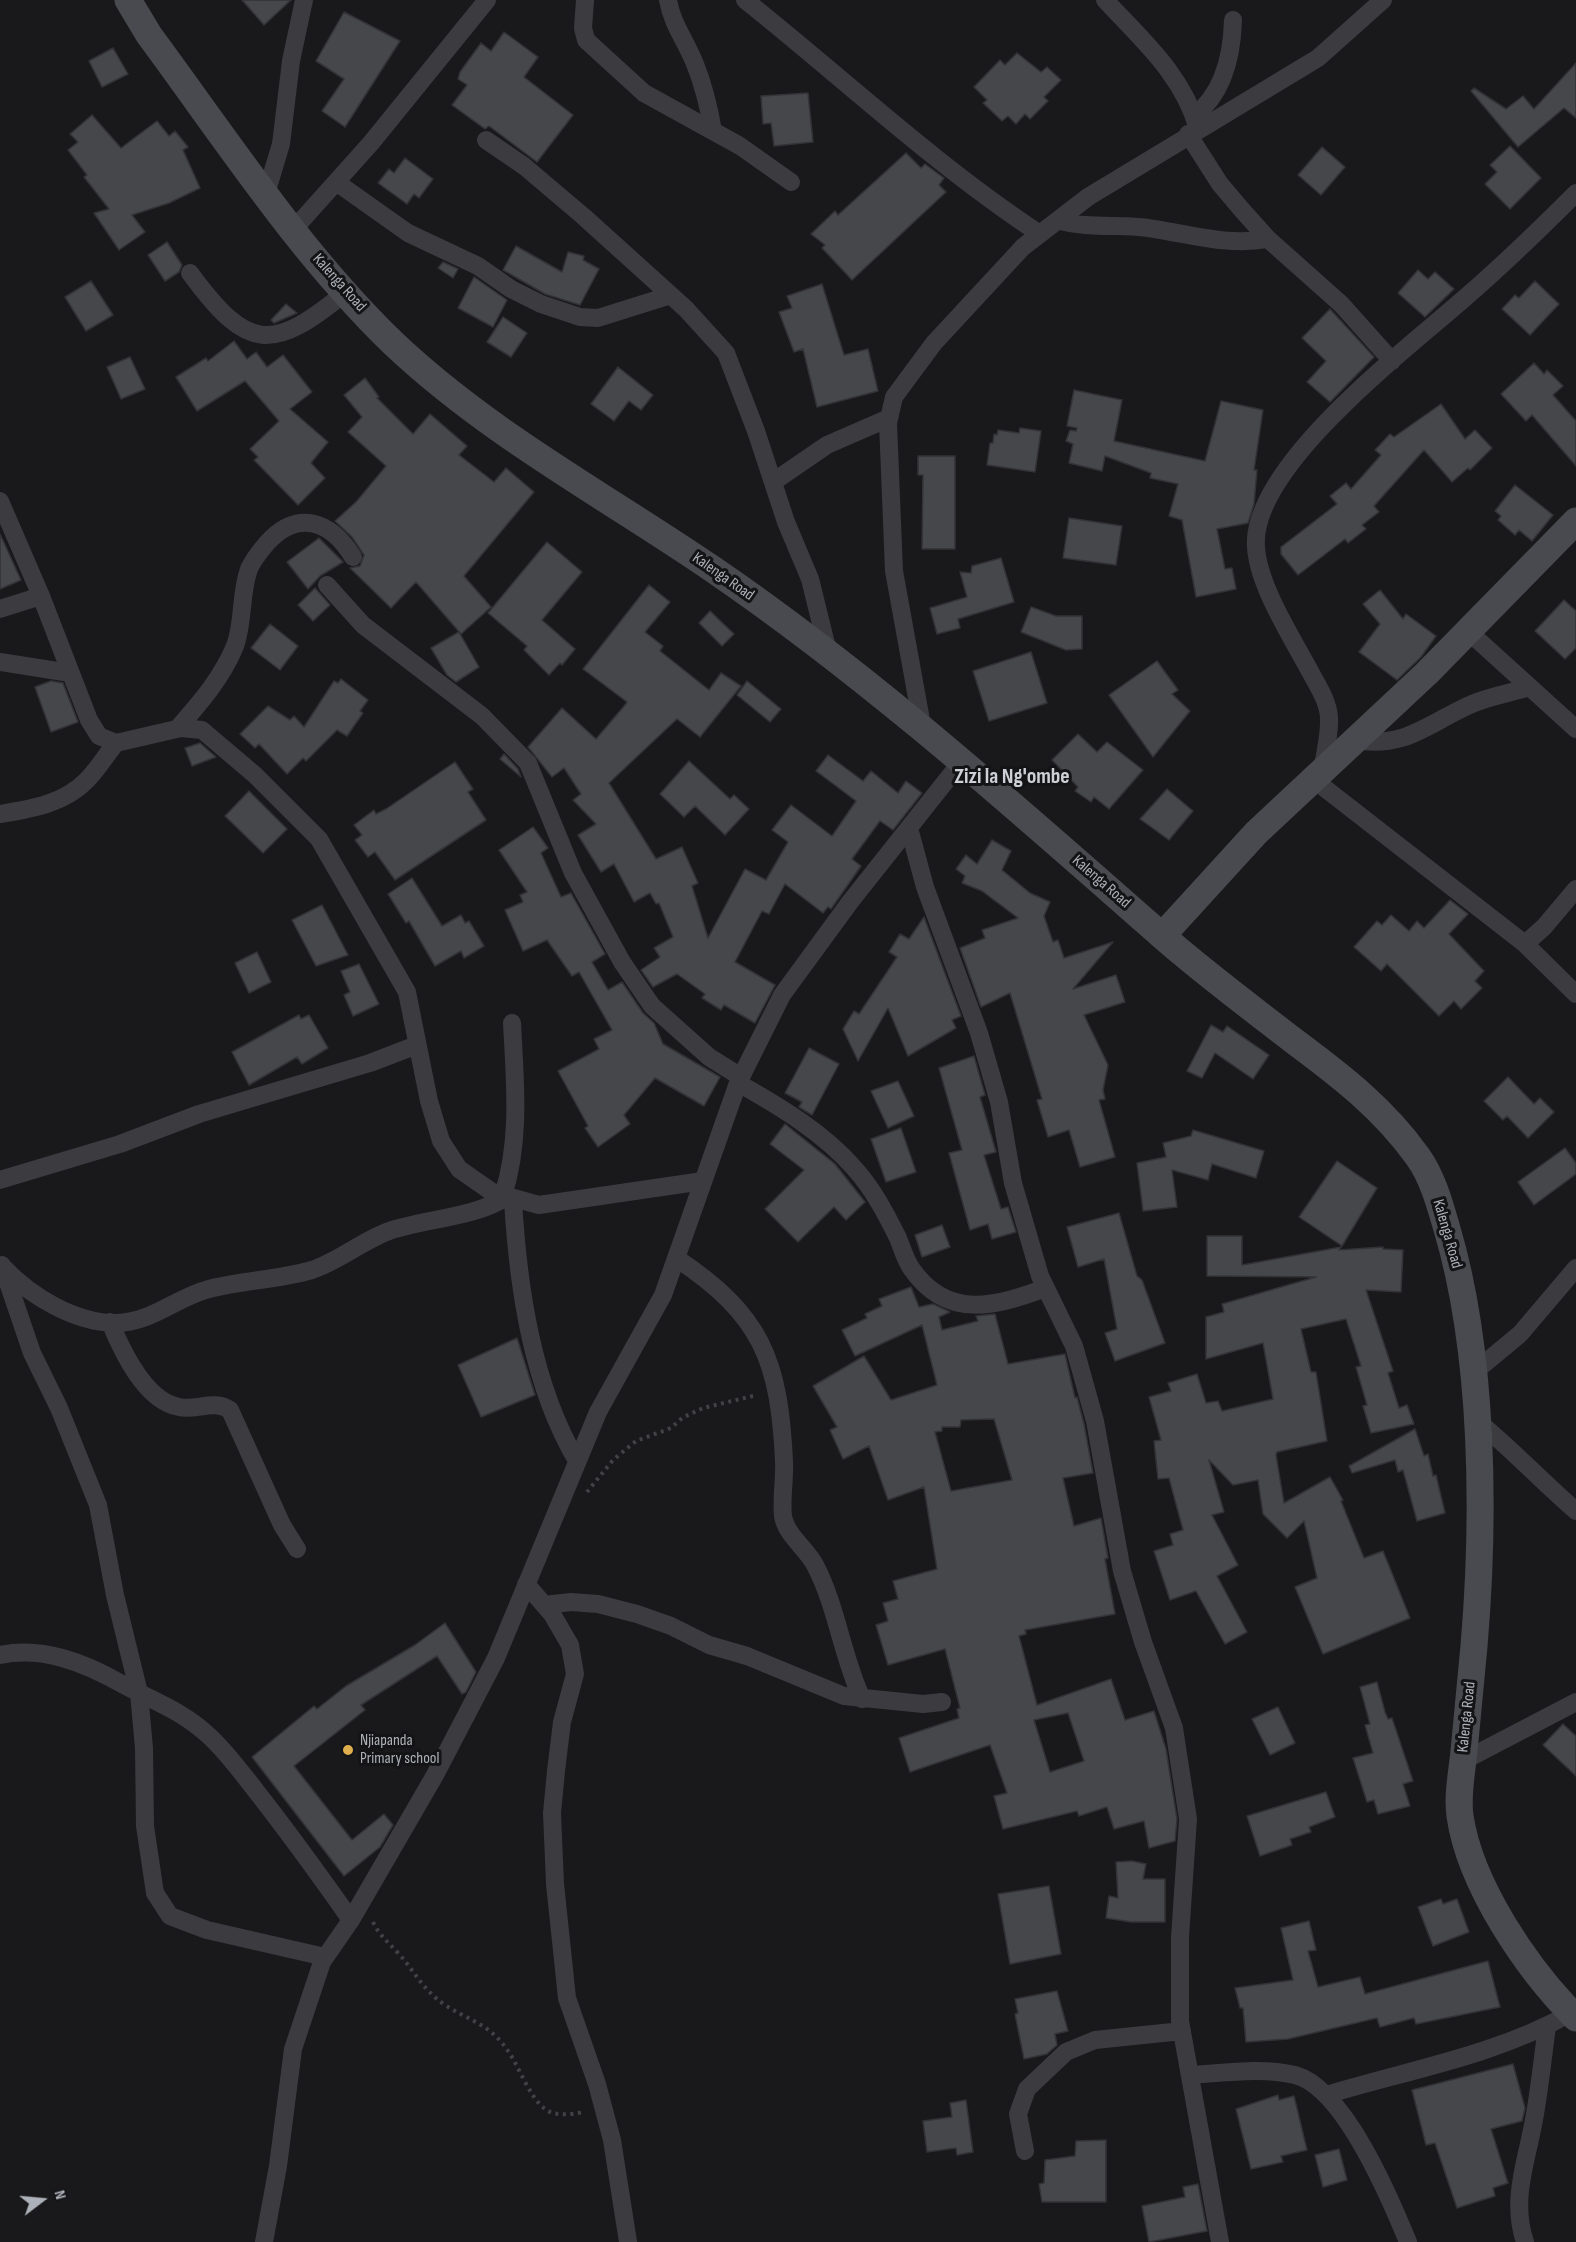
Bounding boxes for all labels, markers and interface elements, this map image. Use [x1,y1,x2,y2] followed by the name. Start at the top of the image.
[308,250,370,316] street label: Kalenga Road
[688,549,758,605] street label: Kalenga Road
[954,764,1070,790] district label: Zizi la Ng'ombe
[1068,851,1134,913] street label: Kalenga Road
[1428,1197,1466,1271] street label: Kalenga Road
[1454,1681,1480,1753] street label: Kalenga Road
[360,1731,439,1769] place label: Njiapanda Primary school
[341,1743,355,1757] marker: Njiapanda Primary school
[12,2170,72,2230] north arrow
[49,2188,70,2202] text: N

